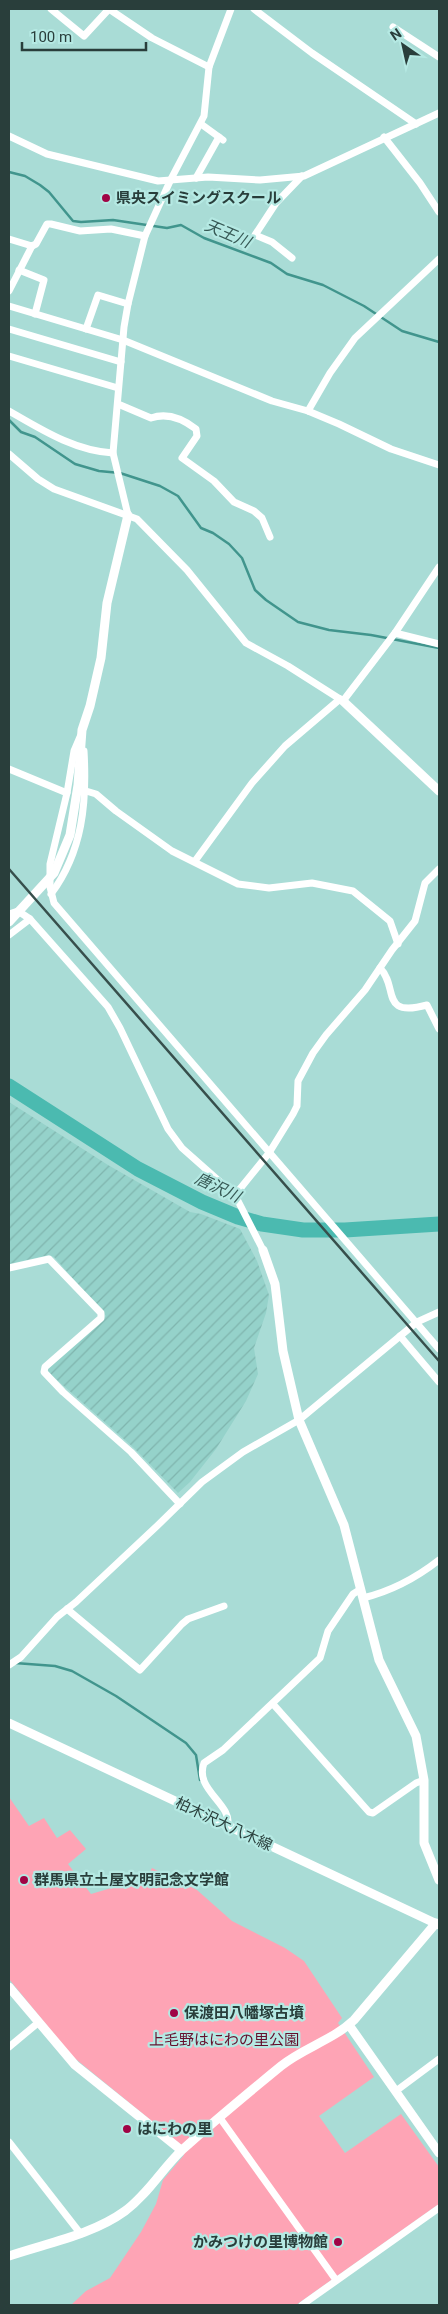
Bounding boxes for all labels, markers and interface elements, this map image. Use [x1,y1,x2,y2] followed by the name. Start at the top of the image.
[22,20,146,52] scale bar
[378,20,428,70] north arrow
[387,25,404,44] text: N
[30,28,72,46] text: 100 m
[116,189,281,207] place label: 県央スイミングスクール
[100,192,112,204] marker: 県央スイミングスクール
[202,215,255,252] water label: 天王川
[192,1169,245,1207] water label: 唐沢川
[173,1794,275,1854] street label: 柏木沢大八木線
[34,1871,229,1889] place label: 群馬県立土屋文明記念文学館
[18,1874,30,1886] marker: 群馬県立土屋文明記念文学館
[184,2004,304,2022] place label: 保渡田八幡塚古墳
[168,2007,180,2019] marker: 保渡田八幡塚古墳
[149,2031,299,2049] park label: 上毛野はにわの里公園
[137,2120,212,2138] place label: はにわの里
[121,2123,133,2135] marker: はにわの里
[193,2233,328,2251] place label: かみつけの里博物館
[332,2236,344,2248] marker: かみつけの里博物館

